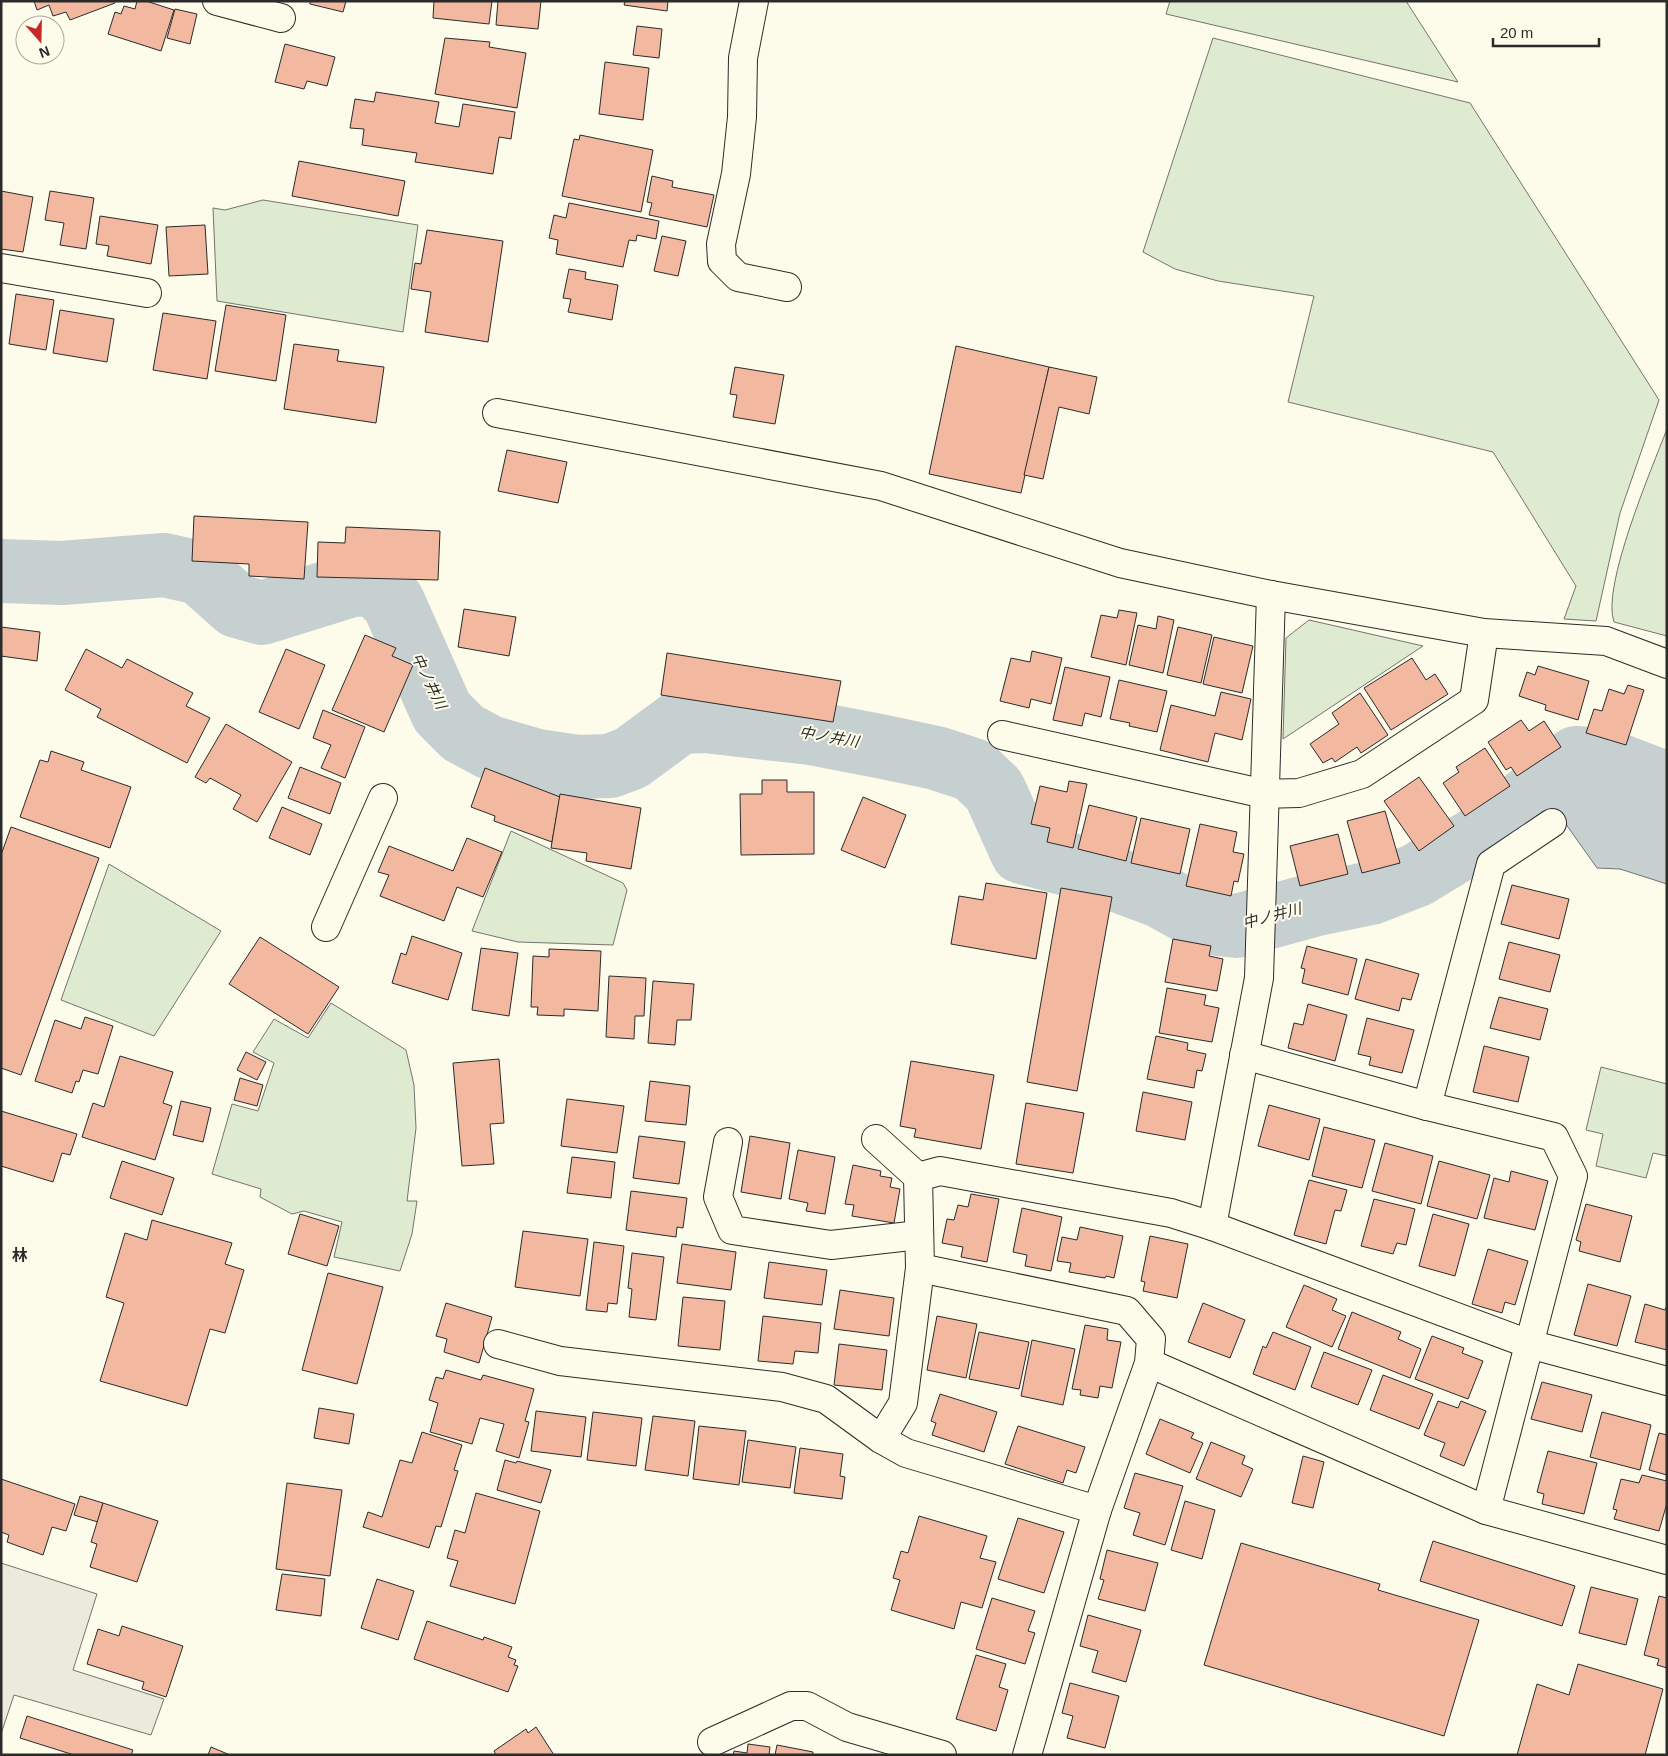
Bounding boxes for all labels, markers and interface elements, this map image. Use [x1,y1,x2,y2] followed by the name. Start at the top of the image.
[15,15,65,65] north arrow
[1493,15,1599,47] scale bar
[1500,24,1533,41] text: 20 m
[37,43,52,61] text: N
[409,650,451,713] water label: 中ノ井川
[798,723,862,750] water label: 中ノ井川
[1241,899,1305,931] water label: 中ノ井川
[12,1247,28,1264] district label: 林

